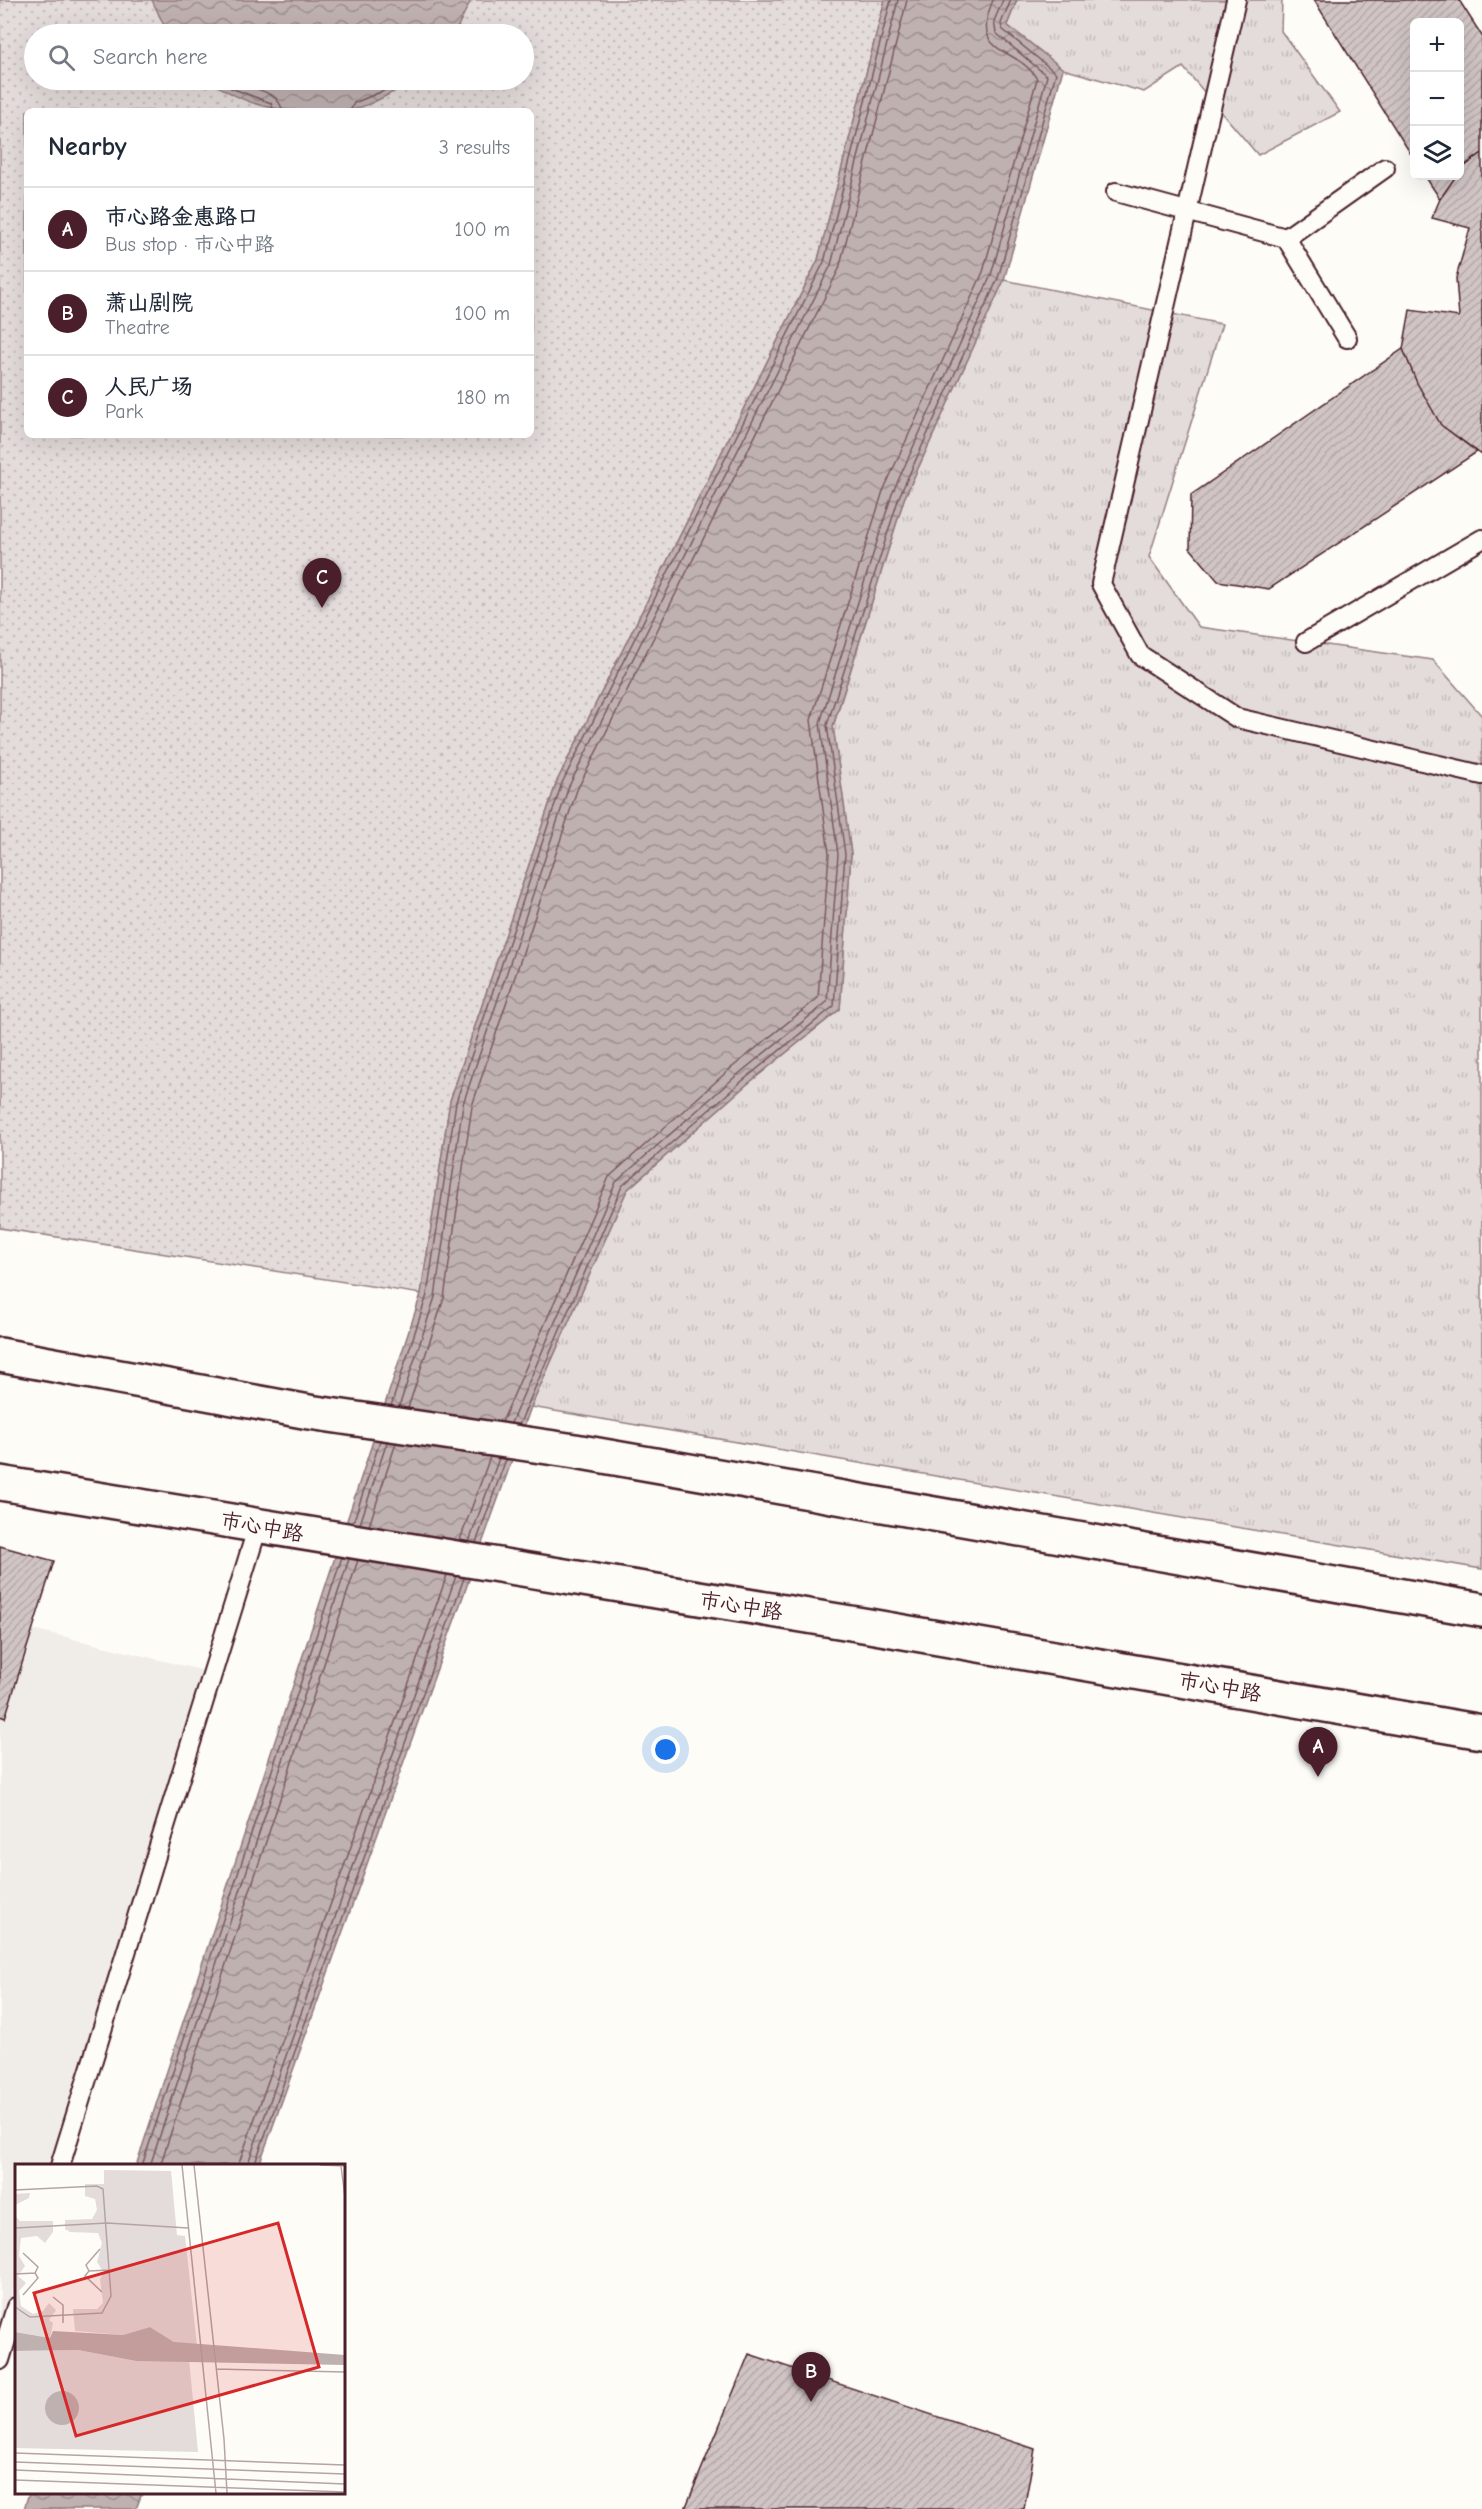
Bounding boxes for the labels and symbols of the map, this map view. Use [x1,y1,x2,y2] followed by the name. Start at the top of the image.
[302,558,342,608] pin: C
[219,1508,305,1546] street label: 市心中路
[698,1588,784,1624] street label: 市心中路
[1177,1668,1263,1706] street label: 市心中路
[1298,1728,1338,1777] pin: A
[651,1735,680,1764] your location
[15,2164,345,2494] inset map
[792,2352,830,2402] pin: B

